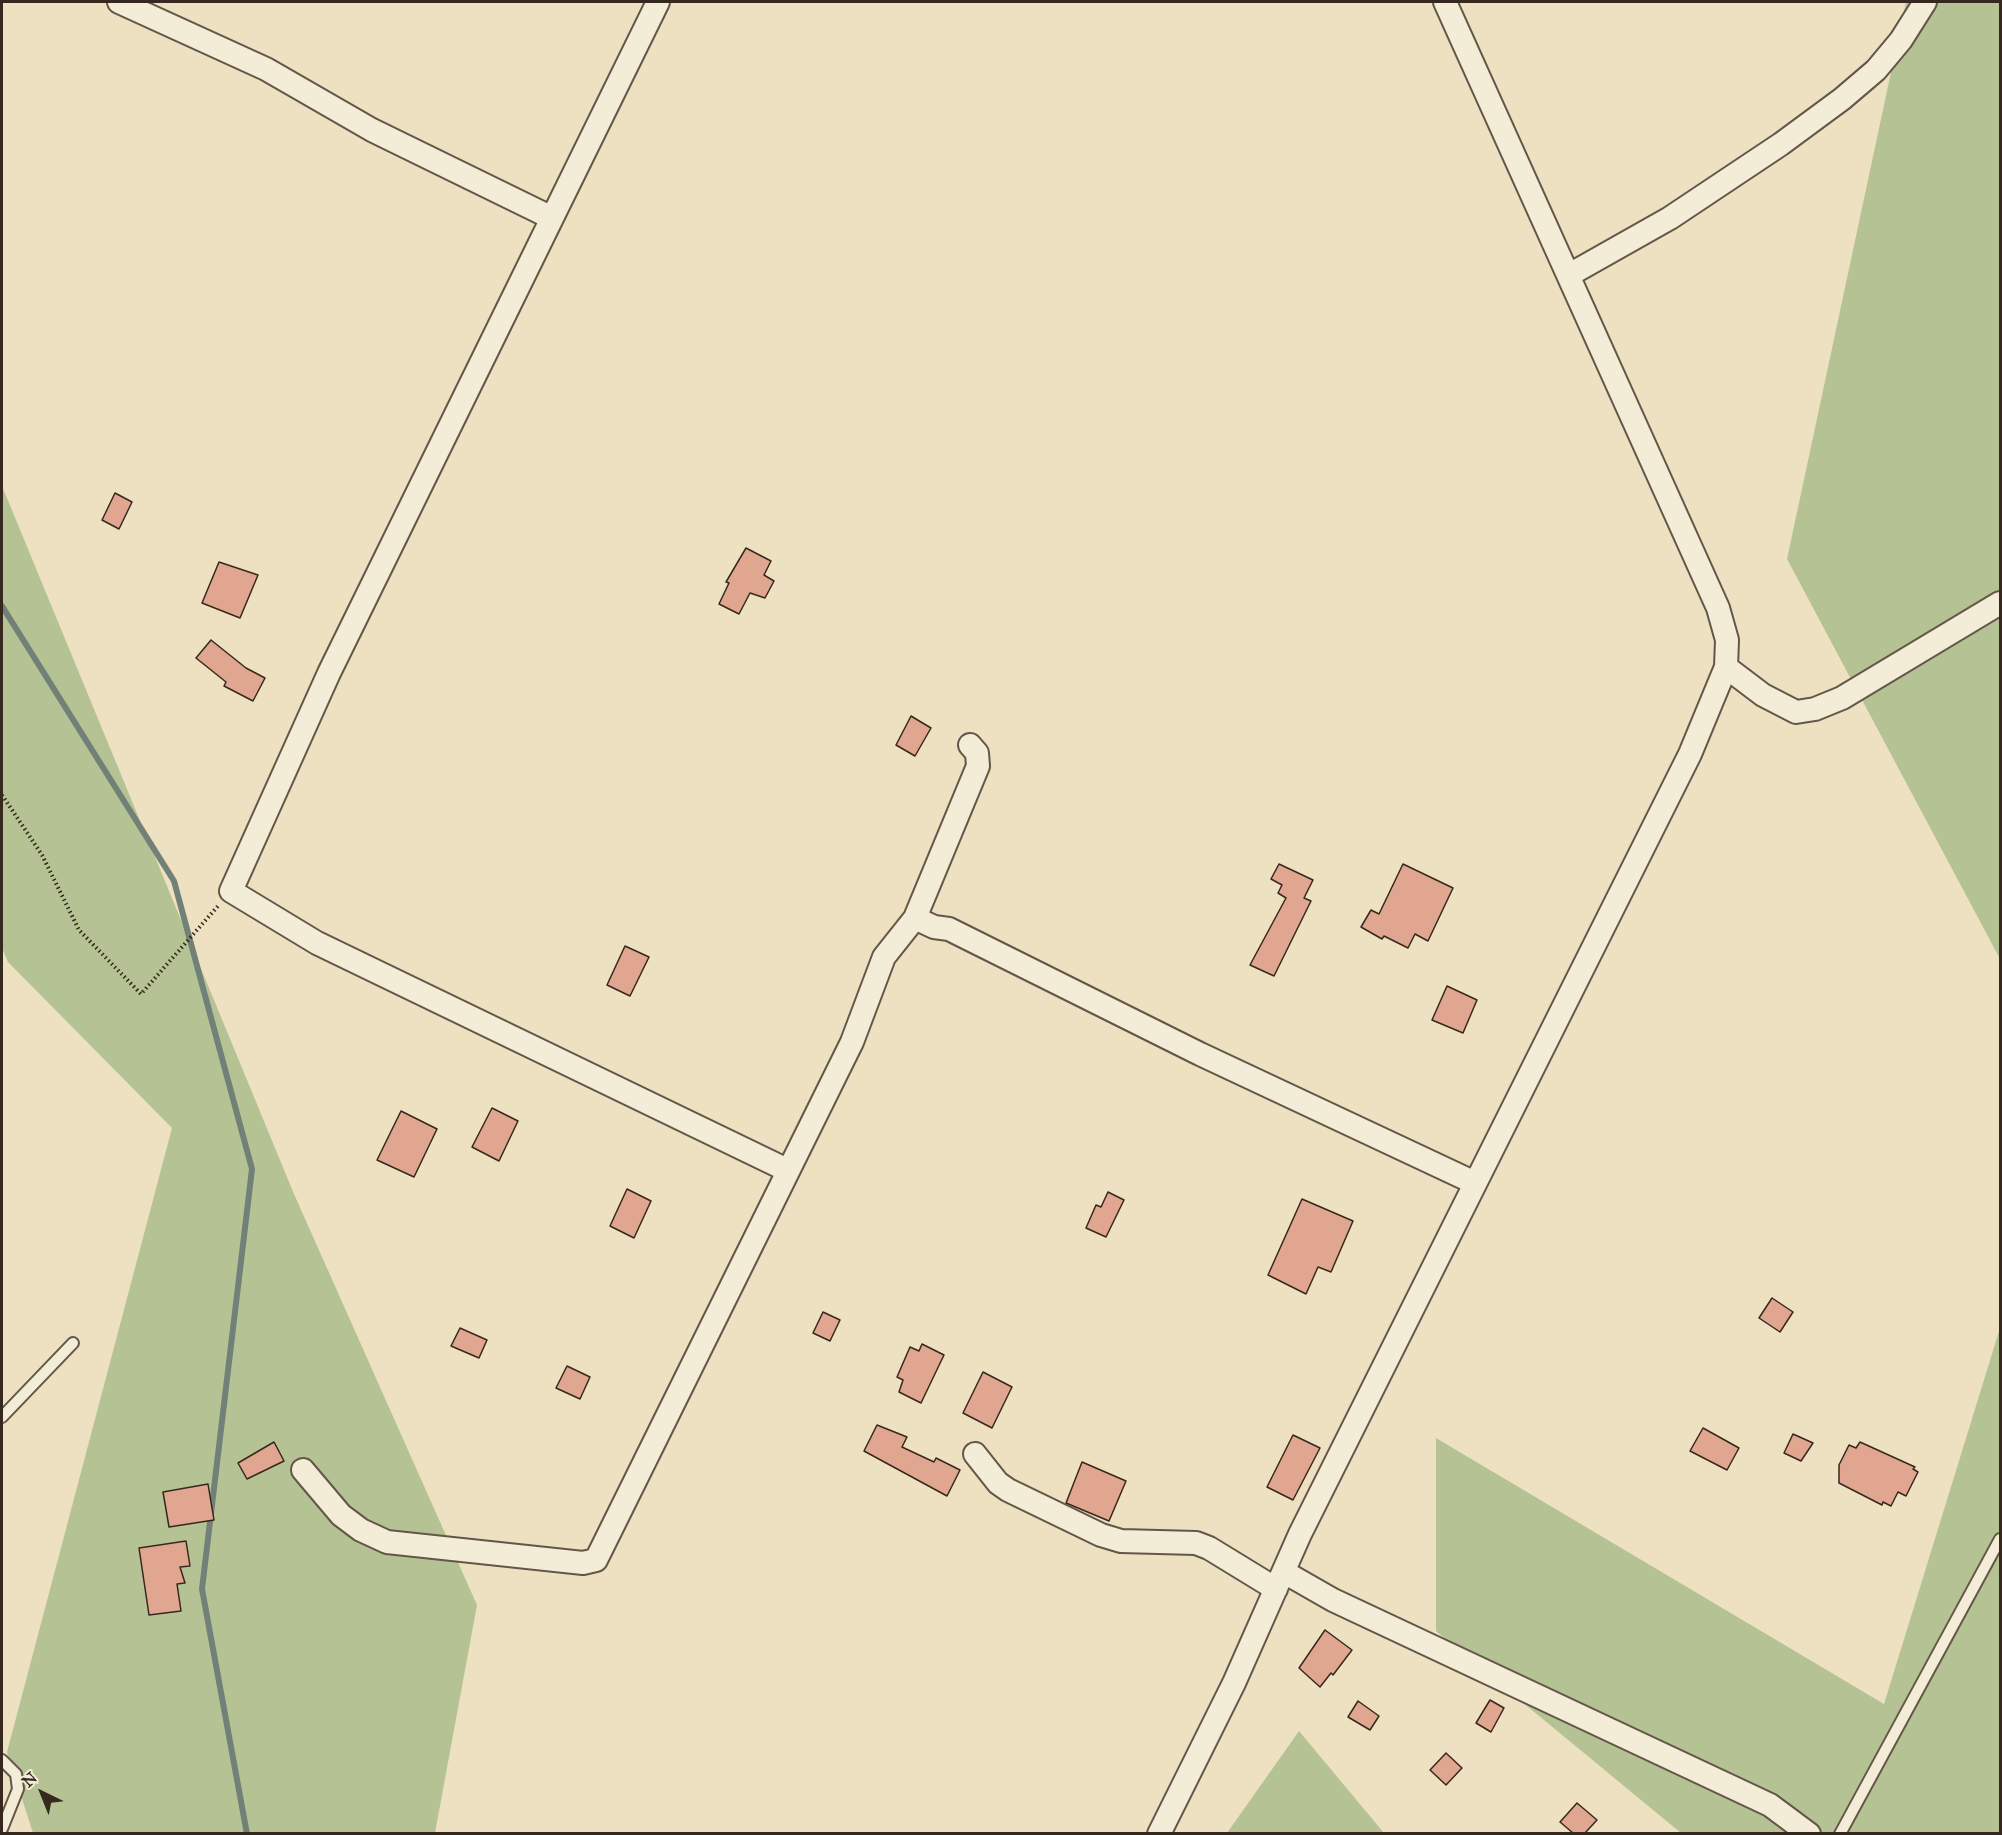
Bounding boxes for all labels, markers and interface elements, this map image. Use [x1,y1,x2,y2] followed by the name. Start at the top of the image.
[12,1763,72,1823] north arrow
[18,1768,41,1791] text: N

